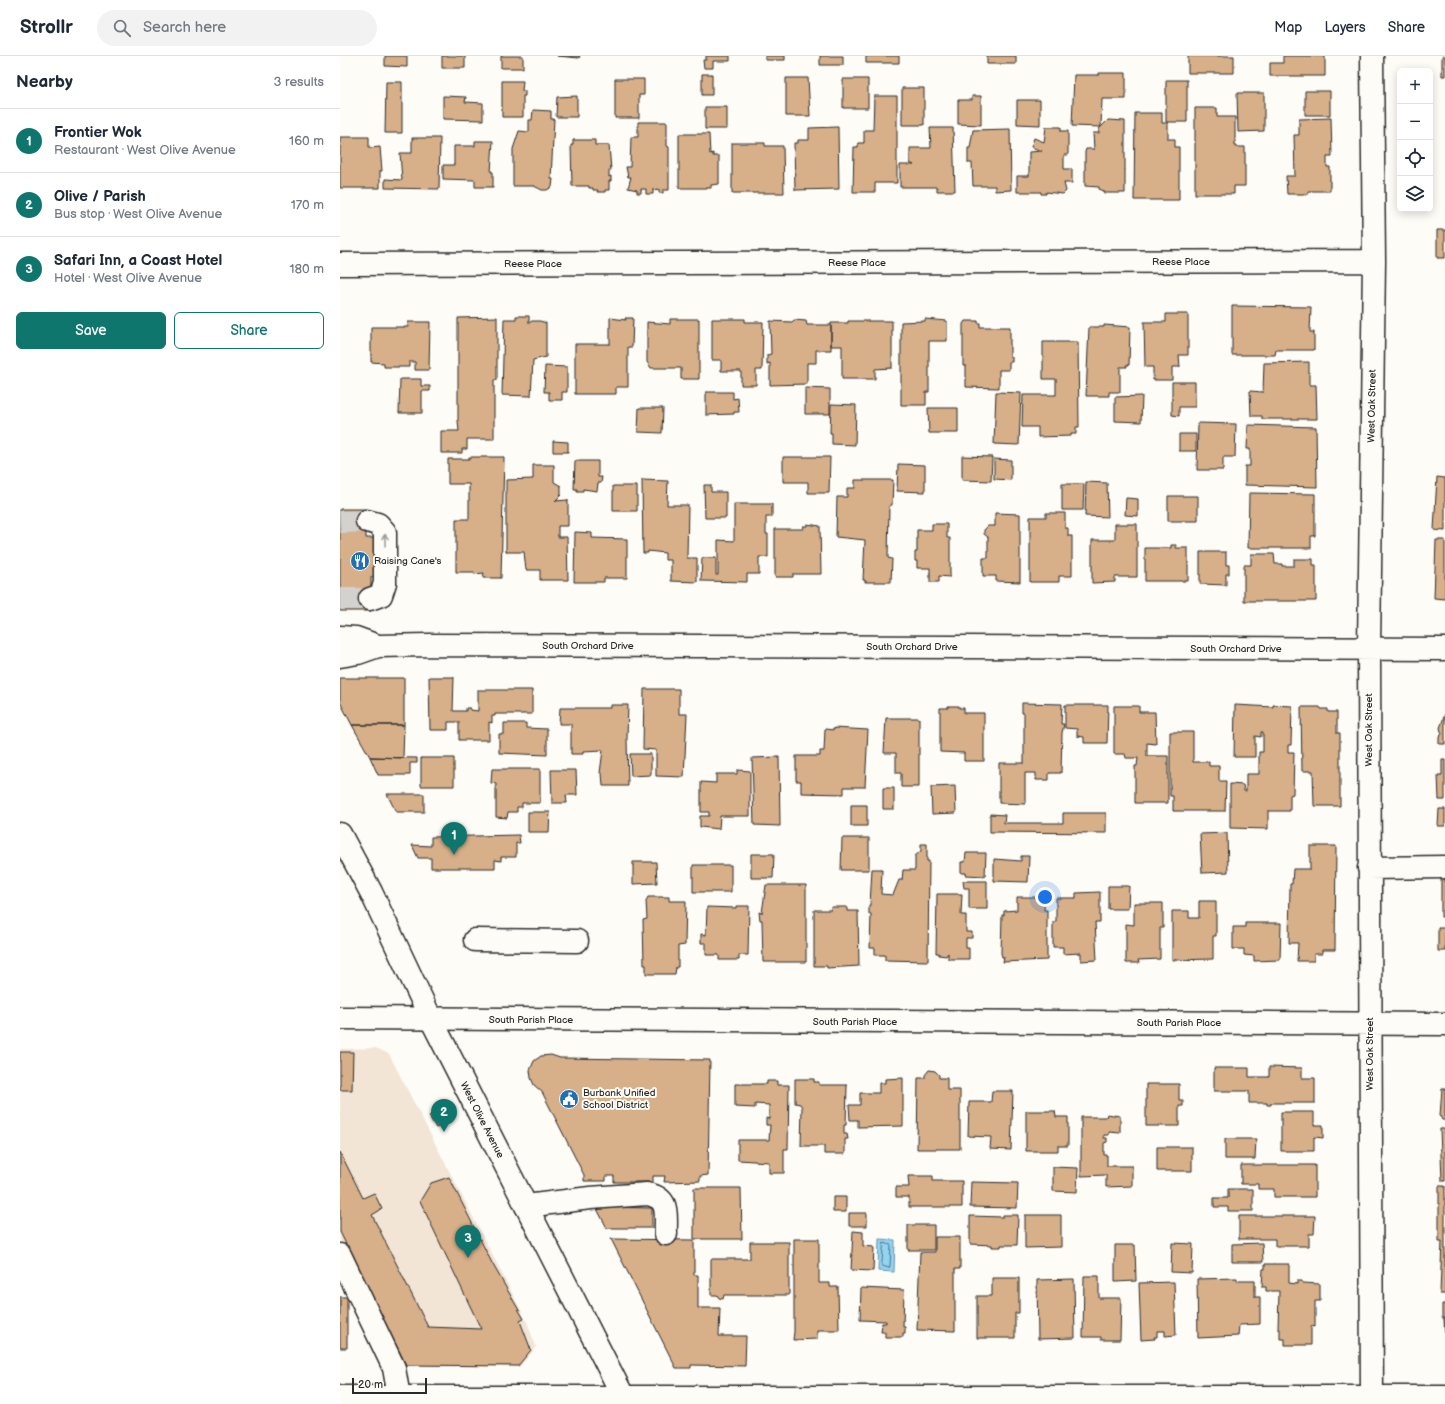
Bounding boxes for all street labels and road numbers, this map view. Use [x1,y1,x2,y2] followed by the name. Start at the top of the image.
[1152,256,1210,268] street label: Reese Place
[828,257,886,269] street label: Reese Place
[504,258,562,270] street label: Reese Place
[1365,369,1379,443] street label: West Oak Street
[542,640,634,652] street label: South Orchard Drive
[866,641,958,653] street label: South Orchard Drive
[1190,643,1282,655] street label: South Orchard Drive
[1363,693,1375,767] street label: West Oak Street
[489,1014,573,1026] street label: South Parish Place
[813,1016,897,1028] street label: South Parish Place
[1137,1017,1221,1029] street label: South Parish Place
[1364,1017,1376,1091] street label: West Oak Street
[458,1080,506,1160] street label: West Olive Avenue

